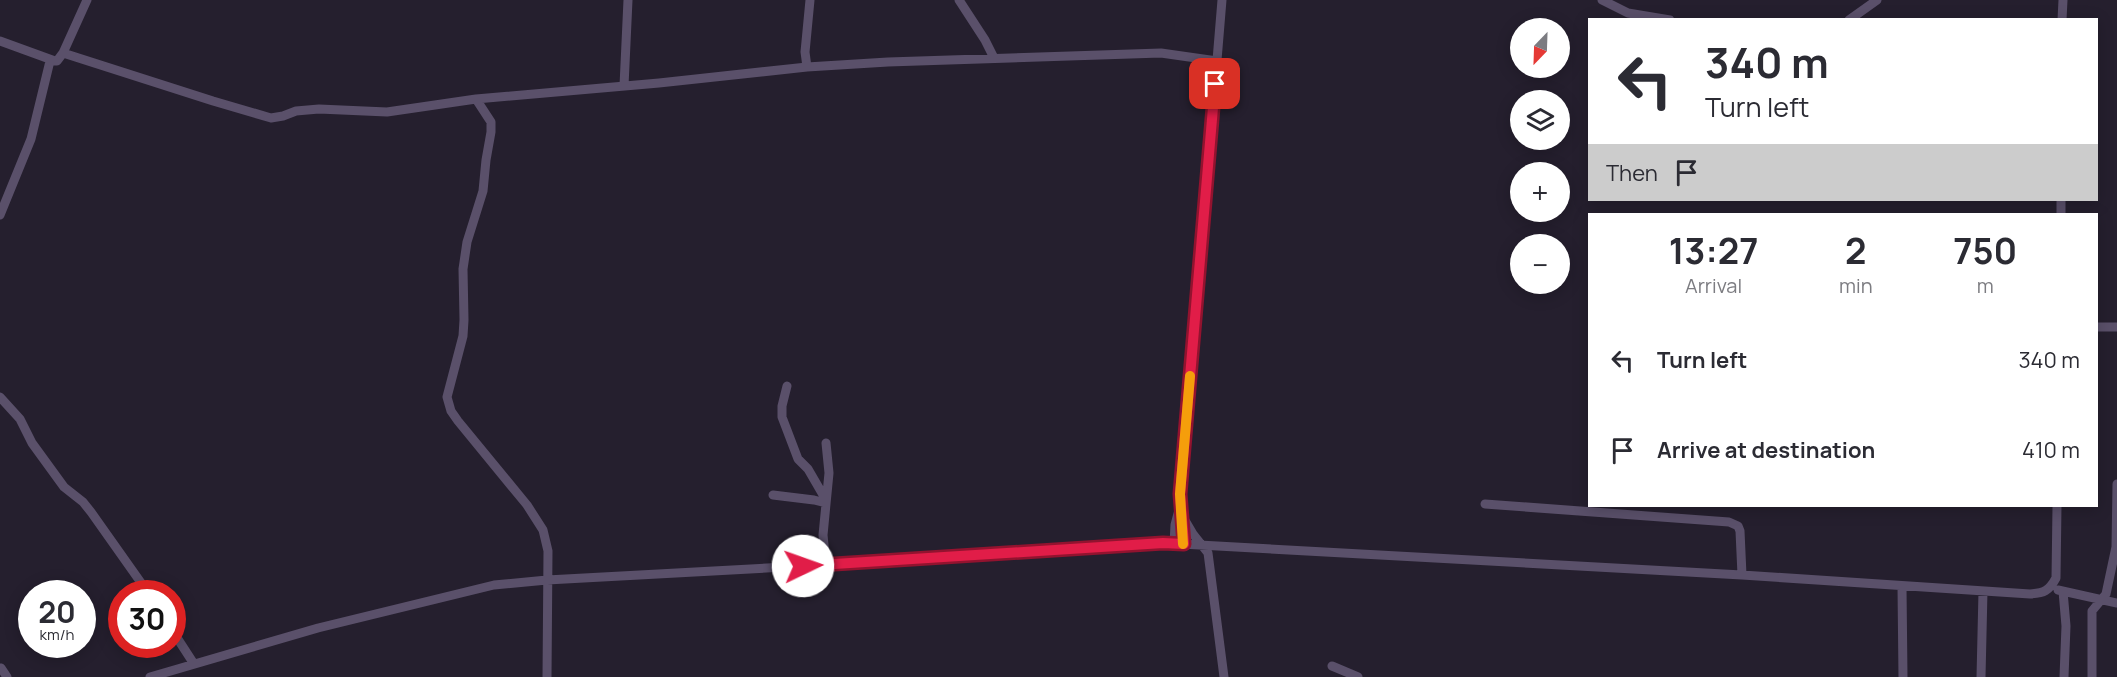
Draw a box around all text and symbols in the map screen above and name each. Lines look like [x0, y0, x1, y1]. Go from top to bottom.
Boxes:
north arrow [1510, 18, 1570, 78]
map controls [1510, 18, 1570, 294]
text: 340 m [1705, 33, 1829, 91]
icon: left [1606, 42, 1684, 120]
pin [1189, 58, 1240, 109]
icon: arrive [1198, 67, 1231, 100]
text: Turn left [1705, 88, 1809, 125]
button: layers [1510, 90, 1570, 150]
icon: arrive [1670, 156, 1703, 189]
text: Then [1606, 158, 1658, 188]
button: + [1510, 162, 1570, 222]
text: 13:27 [1669, 226, 1758, 275]
text: 2 [1845, 226, 1867, 275]
text: 750 [1953, 226, 2017, 275]
button: − [1510, 234, 1570, 294]
text: Arrival [1685, 272, 1742, 299]
text: min [1839, 272, 1873, 299]
text: m [1977, 272, 1994, 299]
icon: left [1606, 344, 1639, 377]
text: Turn left [1657, 345, 1747, 375]
text: 340 m [2018, 345, 2080, 375]
icon: arrive [1606, 434, 1639, 467]
text: Arrive at destination [1657, 435, 1875, 465]
text: 410 m [2022, 435, 2080, 465]
position arrow [771, 534, 835, 598]
speed limit sign: 30 [108, 580, 186, 658]
text: 20 [38, 591, 76, 632]
text: km/h [40, 624, 74, 645]

